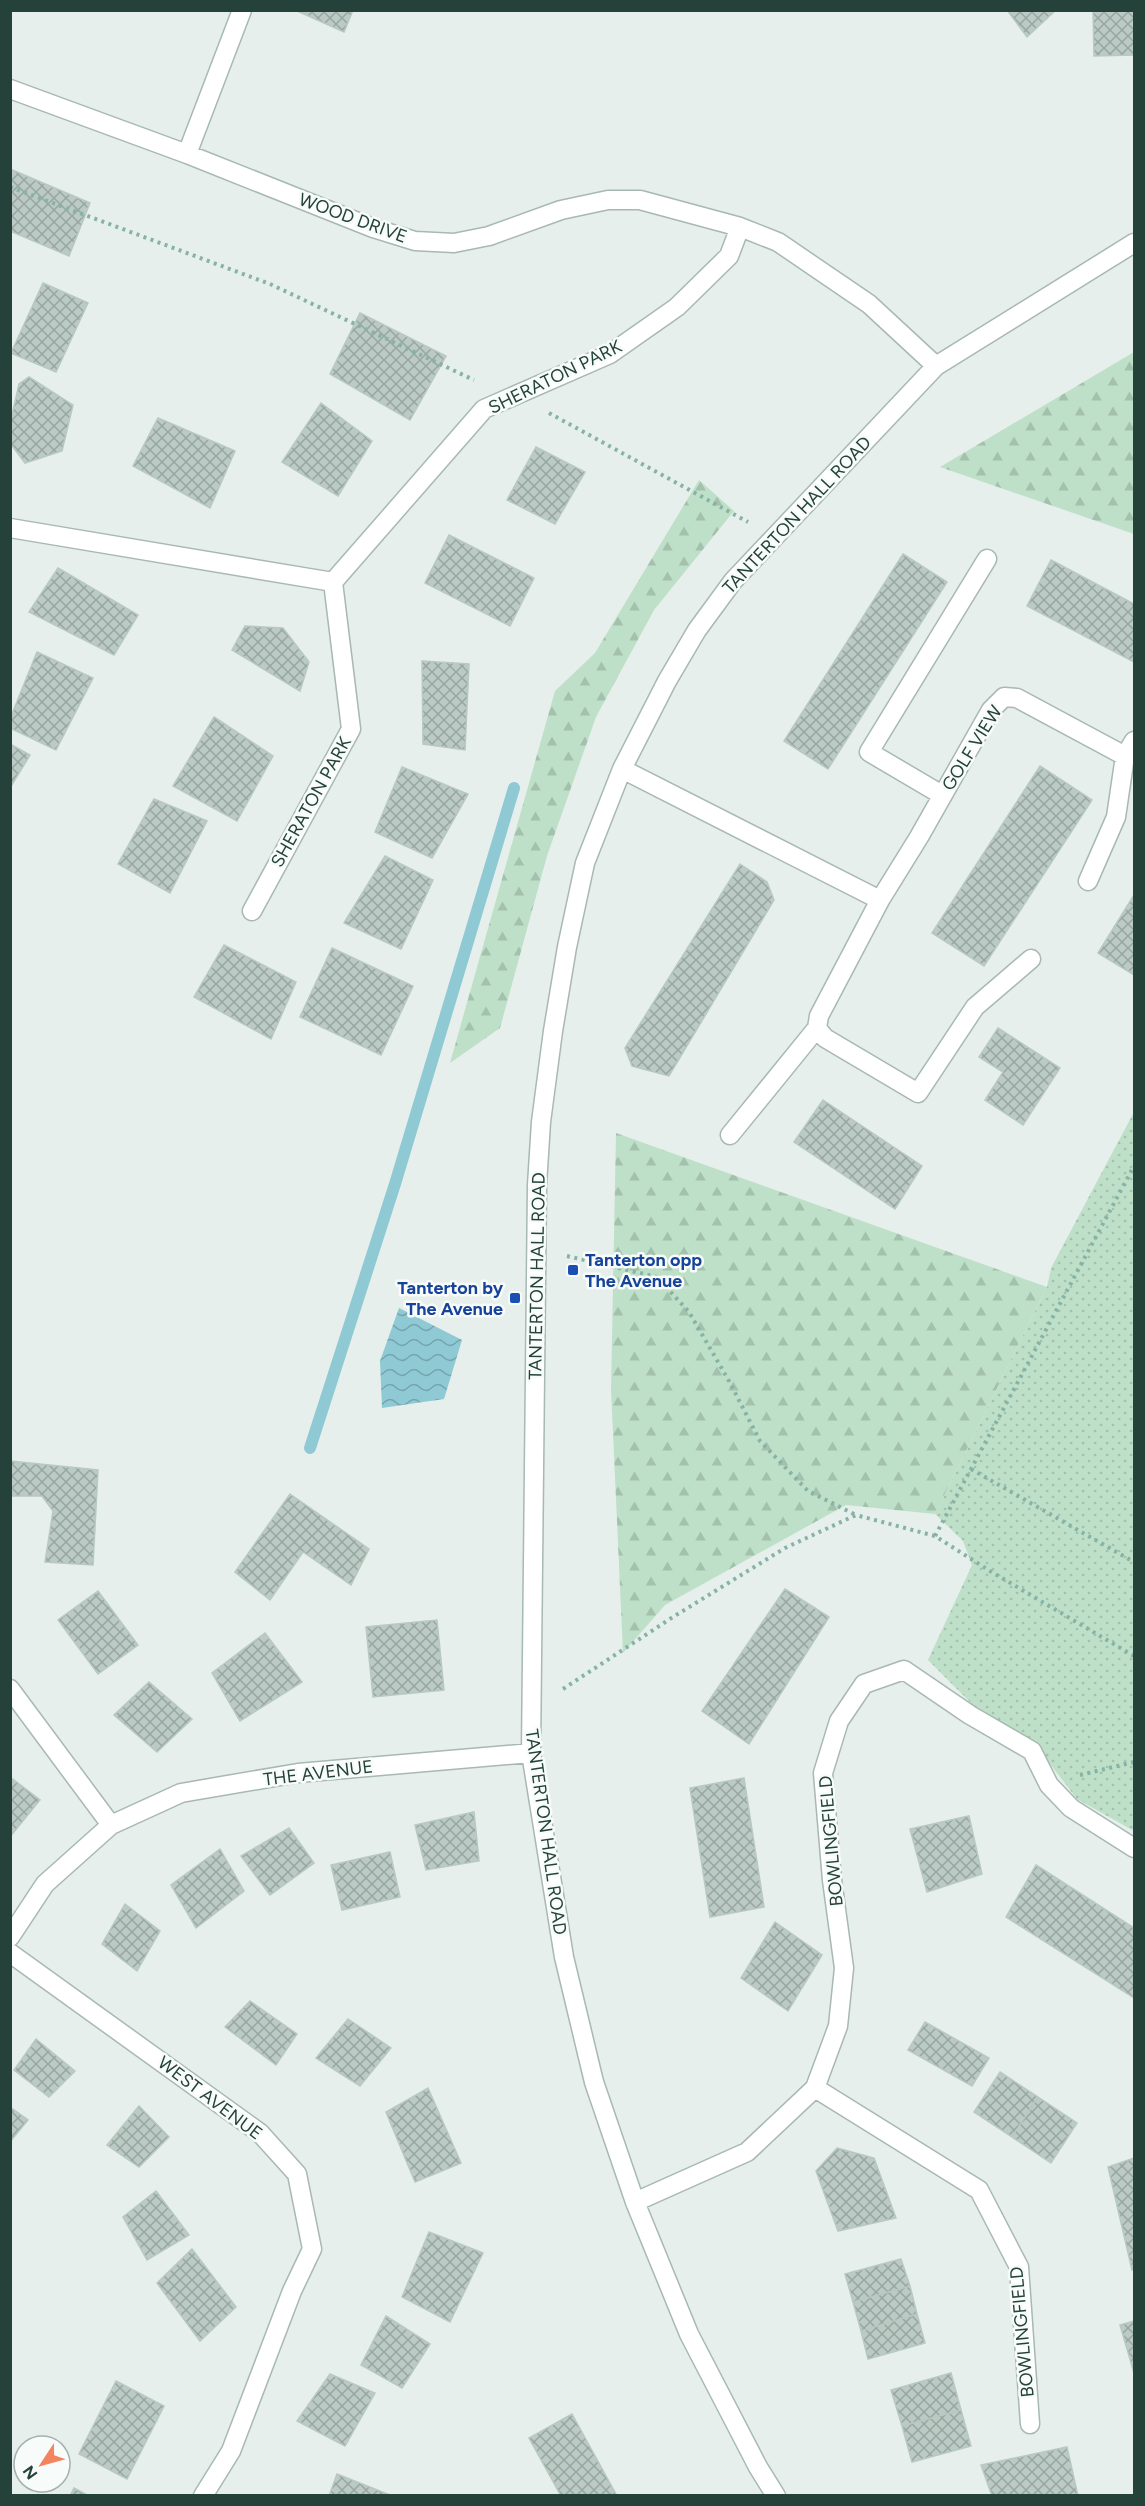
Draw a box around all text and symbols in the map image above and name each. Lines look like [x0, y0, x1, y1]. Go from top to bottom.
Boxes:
street label: WOOD DRIVE [296, 188, 410, 248]
street label: SHERATON PARK [485, 335, 625, 419]
street label: TANTERTON HALL ROAD [718, 432, 876, 598]
street label: GOLF VIEW [937, 701, 1007, 795]
street label: SHERATON PARK [266, 733, 356, 871]
street label: TANTERTON HALL ROAD [524, 1172, 550, 1380]
place label: Tanterton opp The Avenue [585, 1249, 702, 1292]
marker: Tanterton opp The Avenue [566, 1263, 580, 1277]
place label: Tanterton by The Avenue [397, 1277, 504, 1320]
marker: Tanterton by The Avenue [508, 1291, 522, 1305]
street label: TANTERTON HALL ROAD [521, 1728, 571, 1936]
street label: THE AVENUE [262, 1755, 374, 1791]
street label: BOWLINGFIELD [814, 1775, 848, 1907]
street label: WEST AVENUE [153, 2052, 267, 2144]
street label: BOWLINGFIELD [1005, 2266, 1039, 2398]
north arrow [12, 2434, 72, 2494]
text: N [19, 2462, 42, 2483]

